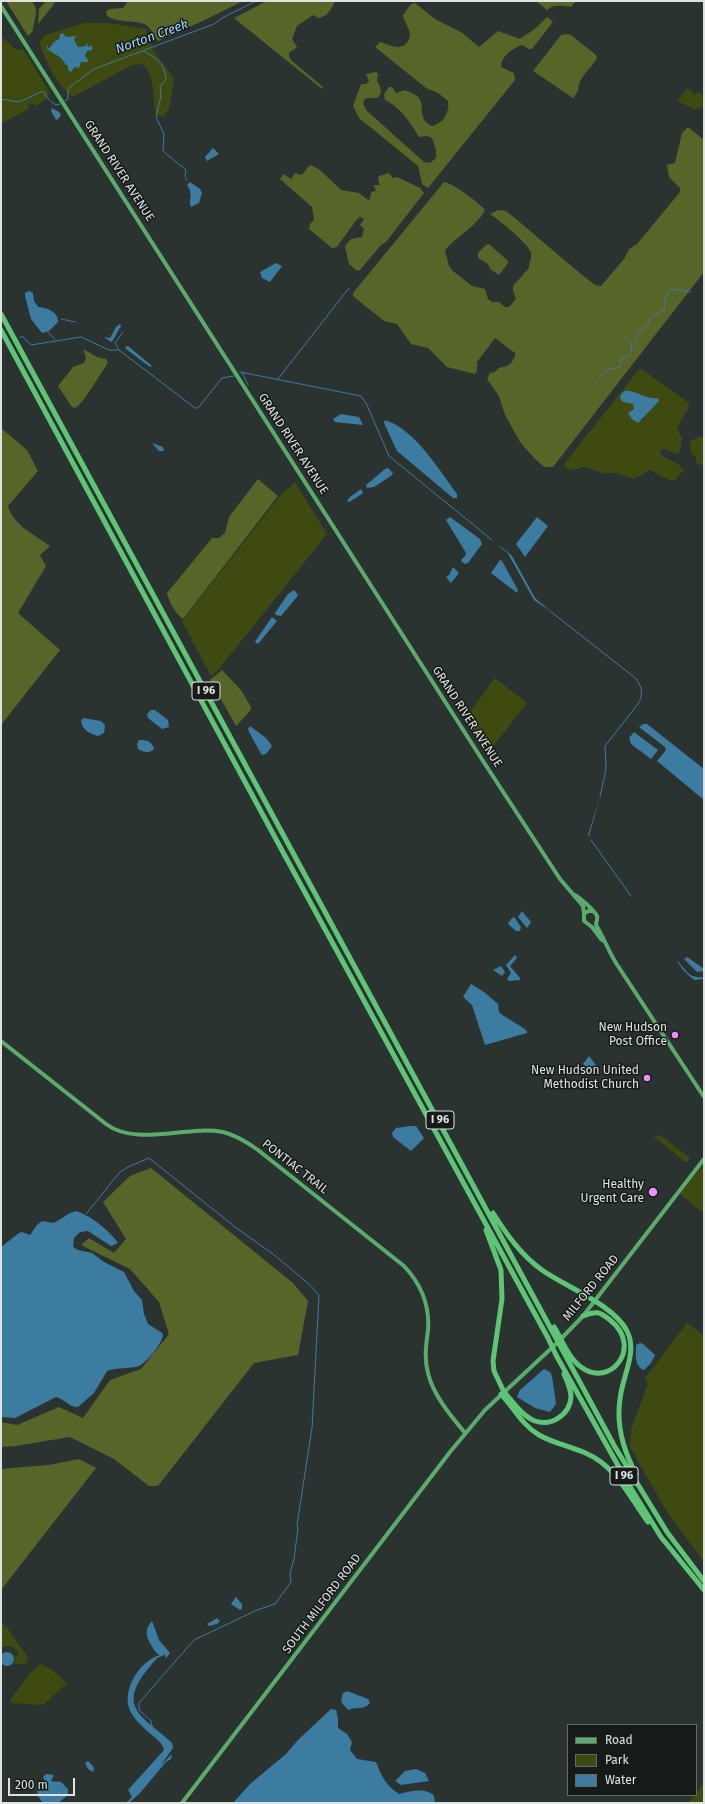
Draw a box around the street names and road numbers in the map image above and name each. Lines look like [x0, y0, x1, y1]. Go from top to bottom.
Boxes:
street label: GRAND RIVER AVENUE [81, 118, 157, 224]
street label: GRAND RIVER AVENUE [255, 391, 331, 497]
street label: GRAND RIVER AVENUE [429, 664, 505, 770]
road number: I 96 [192, 682, 220, 700]
road number: I 96 [426, 1111, 454, 1129]
street label: PONTIAC TRAIL [259, 1137, 331, 1197]
street label: MILFORD ROAD [560, 1252, 622, 1324]
road number: I 96 [610, 1467, 638, 1485]
street label: SOUTH MILFORD ROAD [280, 1551, 364, 1657]

